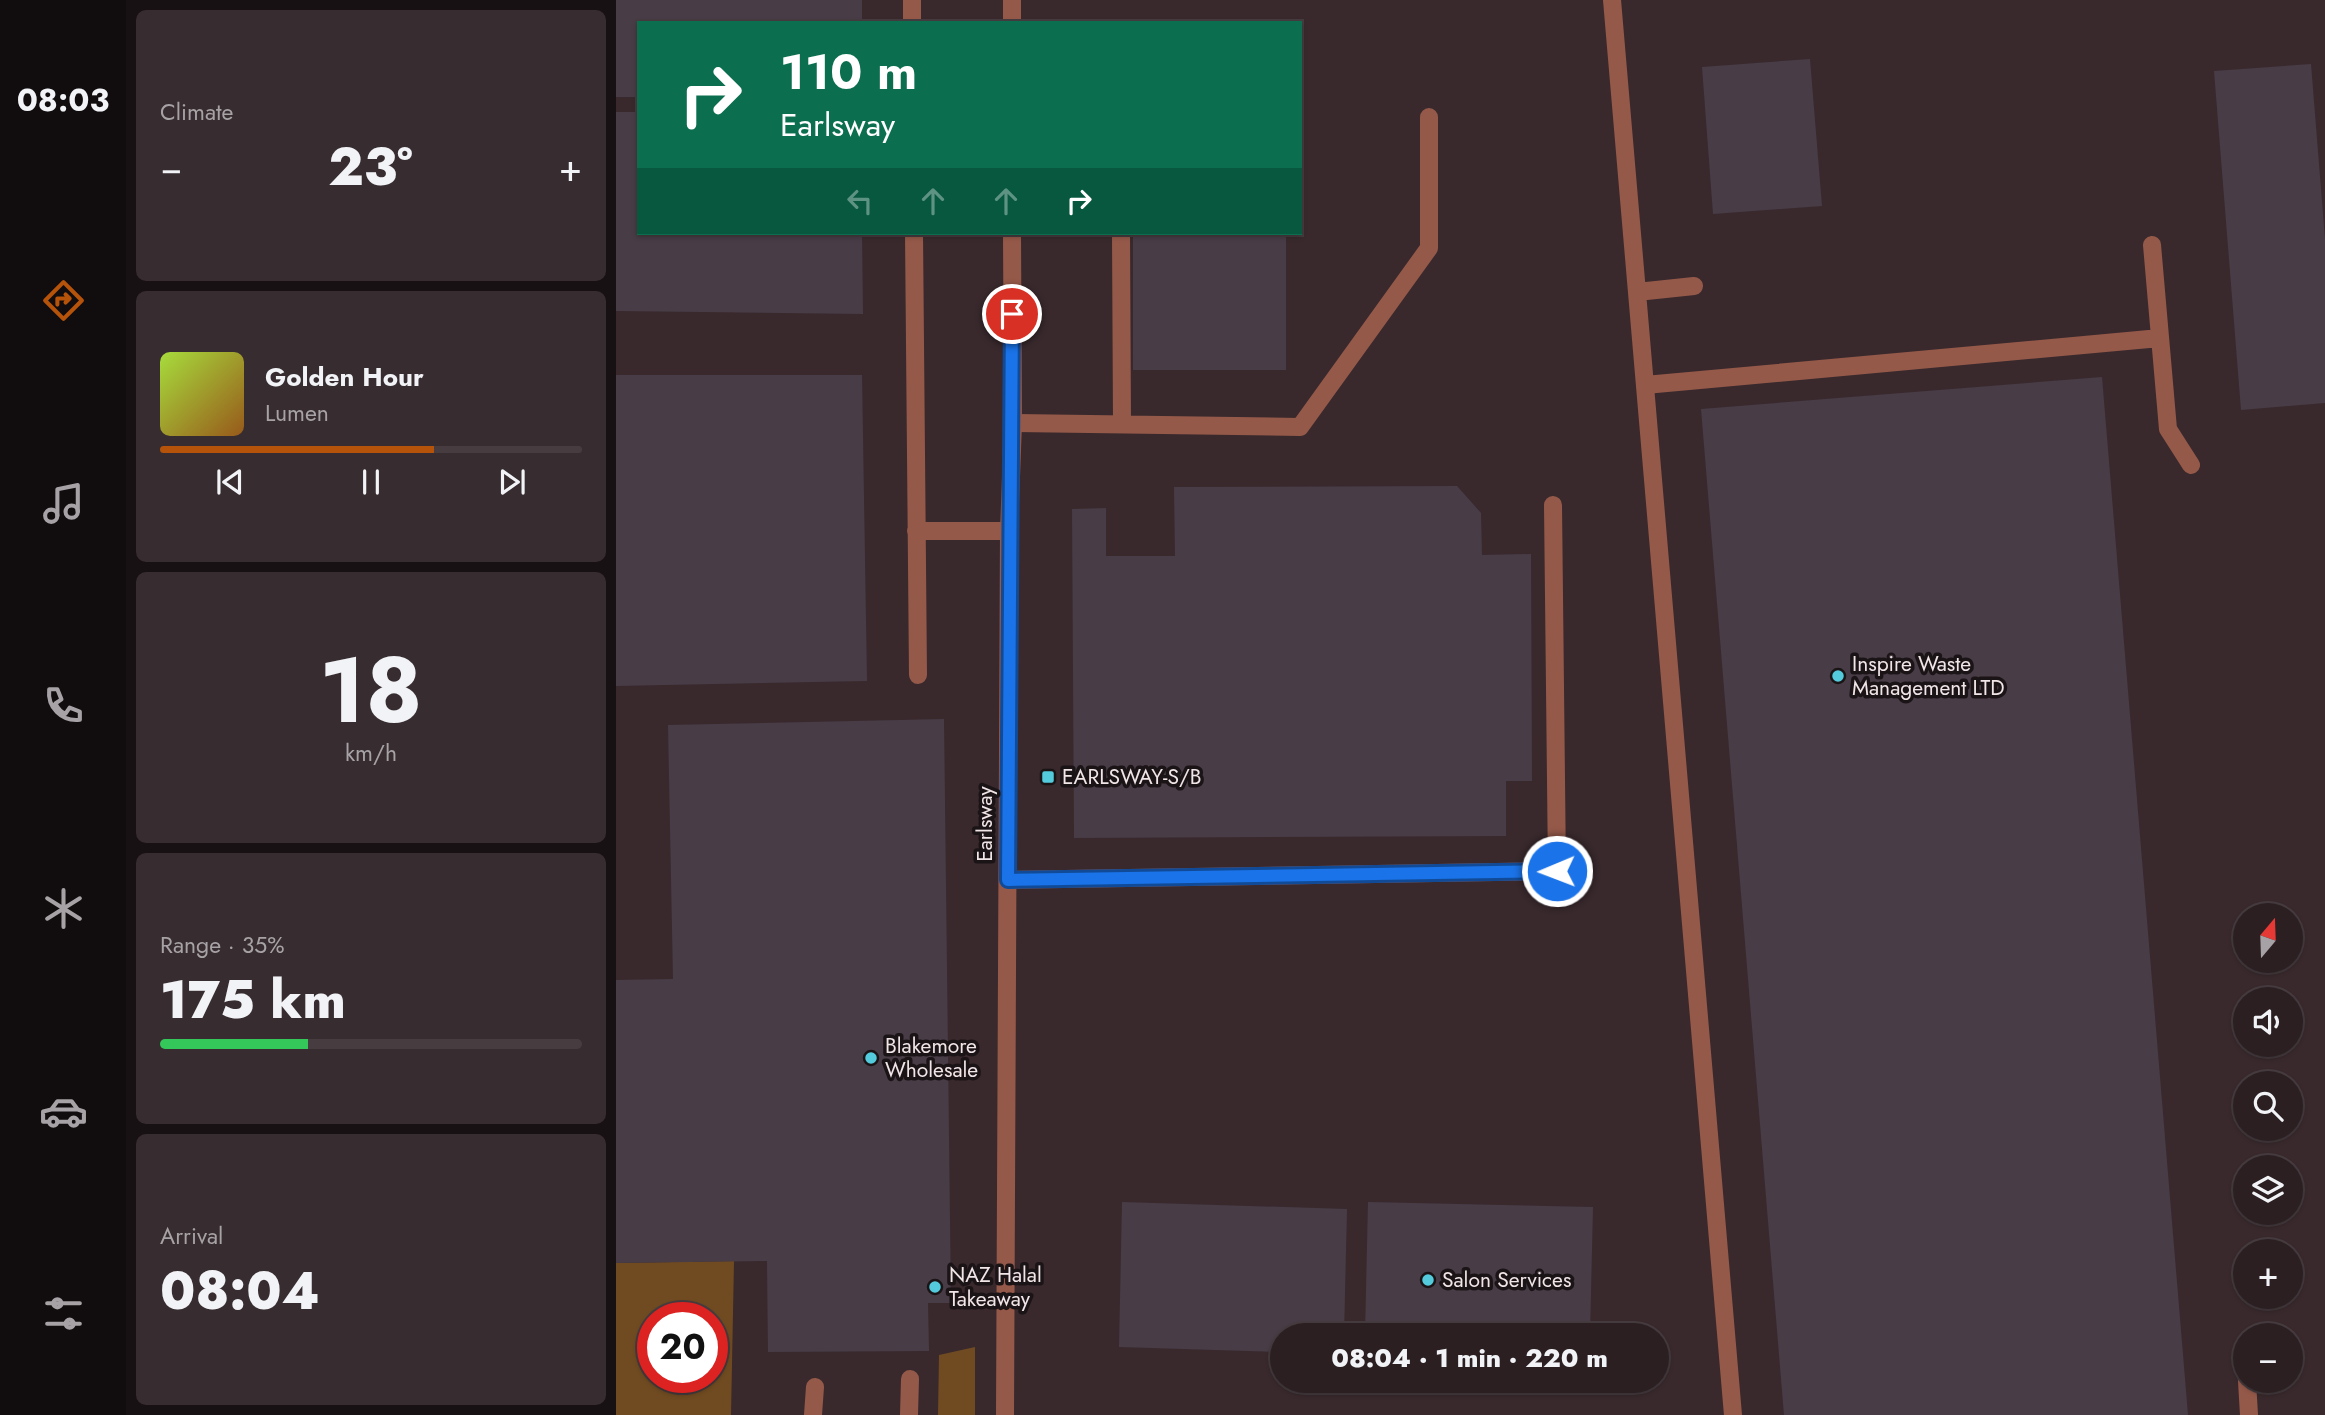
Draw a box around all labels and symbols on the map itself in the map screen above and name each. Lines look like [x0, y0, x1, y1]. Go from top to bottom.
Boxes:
pin [982, 284, 1042, 344]
place label: Inspire Waste Management LTD [1852, 649, 2005, 703]
marker: Inspire Waste Management LTD [1830, 668, 1846, 684]
place label: EARLSWAY-S/B [1062, 762, 1201, 792]
marker: EARLSWAY-S/B [1040, 769, 1056, 785]
street label: Earlsway [970, 785, 1000, 862]
position arrow [1520, 834, 1594, 908]
north arrow [2233, 903, 2303, 973]
place label: Blakemore Wholesale [885, 1031, 978, 1085]
marker: Blakemore Wholesale [863, 1050, 879, 1066]
place label: NAZ Halal Takeaway [949, 1260, 1042, 1314]
place label: Salon Services [1442, 1265, 1571, 1295]
marker: Salon Services [1420, 1272, 1436, 1288]
marker: NAZ Halal Takeaway [927, 1279, 943, 1295]
speed limit sign: 20 [637, 1302, 728, 1393]

